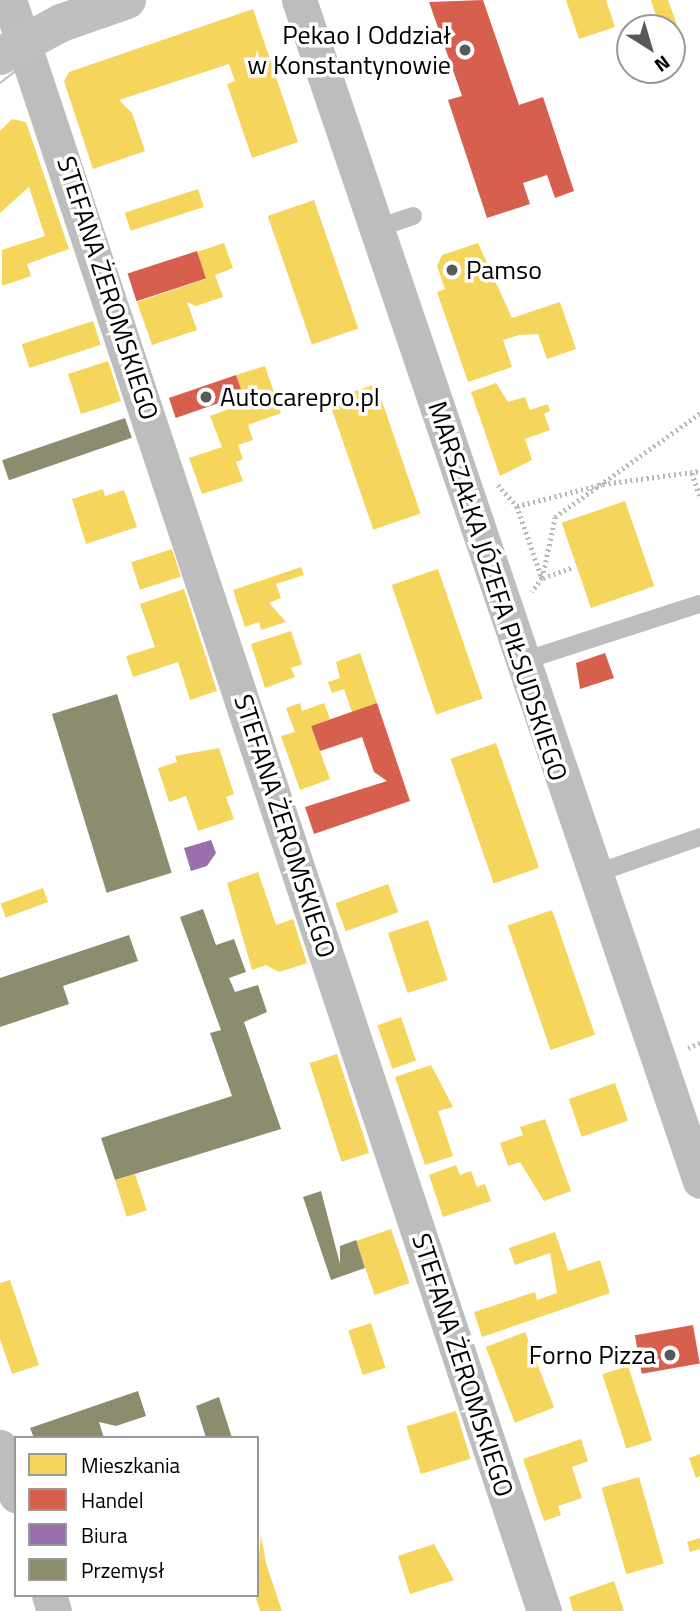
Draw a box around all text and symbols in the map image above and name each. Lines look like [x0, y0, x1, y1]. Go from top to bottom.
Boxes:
north arrow [616, 14, 686, 84]
place label: Pekao I Oddział w Konstantynowie [247, 19, 451, 80]
marker: Pekao I Oddział w Konstantynowie [457, 42, 473, 58]
text: N [649, 49, 677, 80]
street label: STEFANA ŻEROMSKIEGO [51, 152, 165, 424]
place label: Pamso [466, 254, 542, 286]
marker: Pamso [444, 262, 460, 278]
place label: Autocarepro.pl [220, 381, 380, 413]
marker: Autocarepro.pl [198, 389, 214, 405]
street label: MARSZAŁKA JÓZEFA PIŁSUDSKIEGO [422, 397, 574, 785]
street label: STEFANA ŻEROMSKIEGO [228, 690, 342, 962]
street label: STEFANA ŻEROMSKIEGO [406, 1229, 520, 1501]
place label: Forno Pizza [529, 1339, 656, 1371]
marker: Forno Pizza [662, 1347, 678, 1363]
legend [14, 1436, 259, 1597]
text: Mieszkania [81, 1449, 180, 1481]
text: Handel [81, 1484, 144, 1516]
text: Biura [81, 1519, 127, 1551]
text: Przemysł [81, 1554, 165, 1586]

